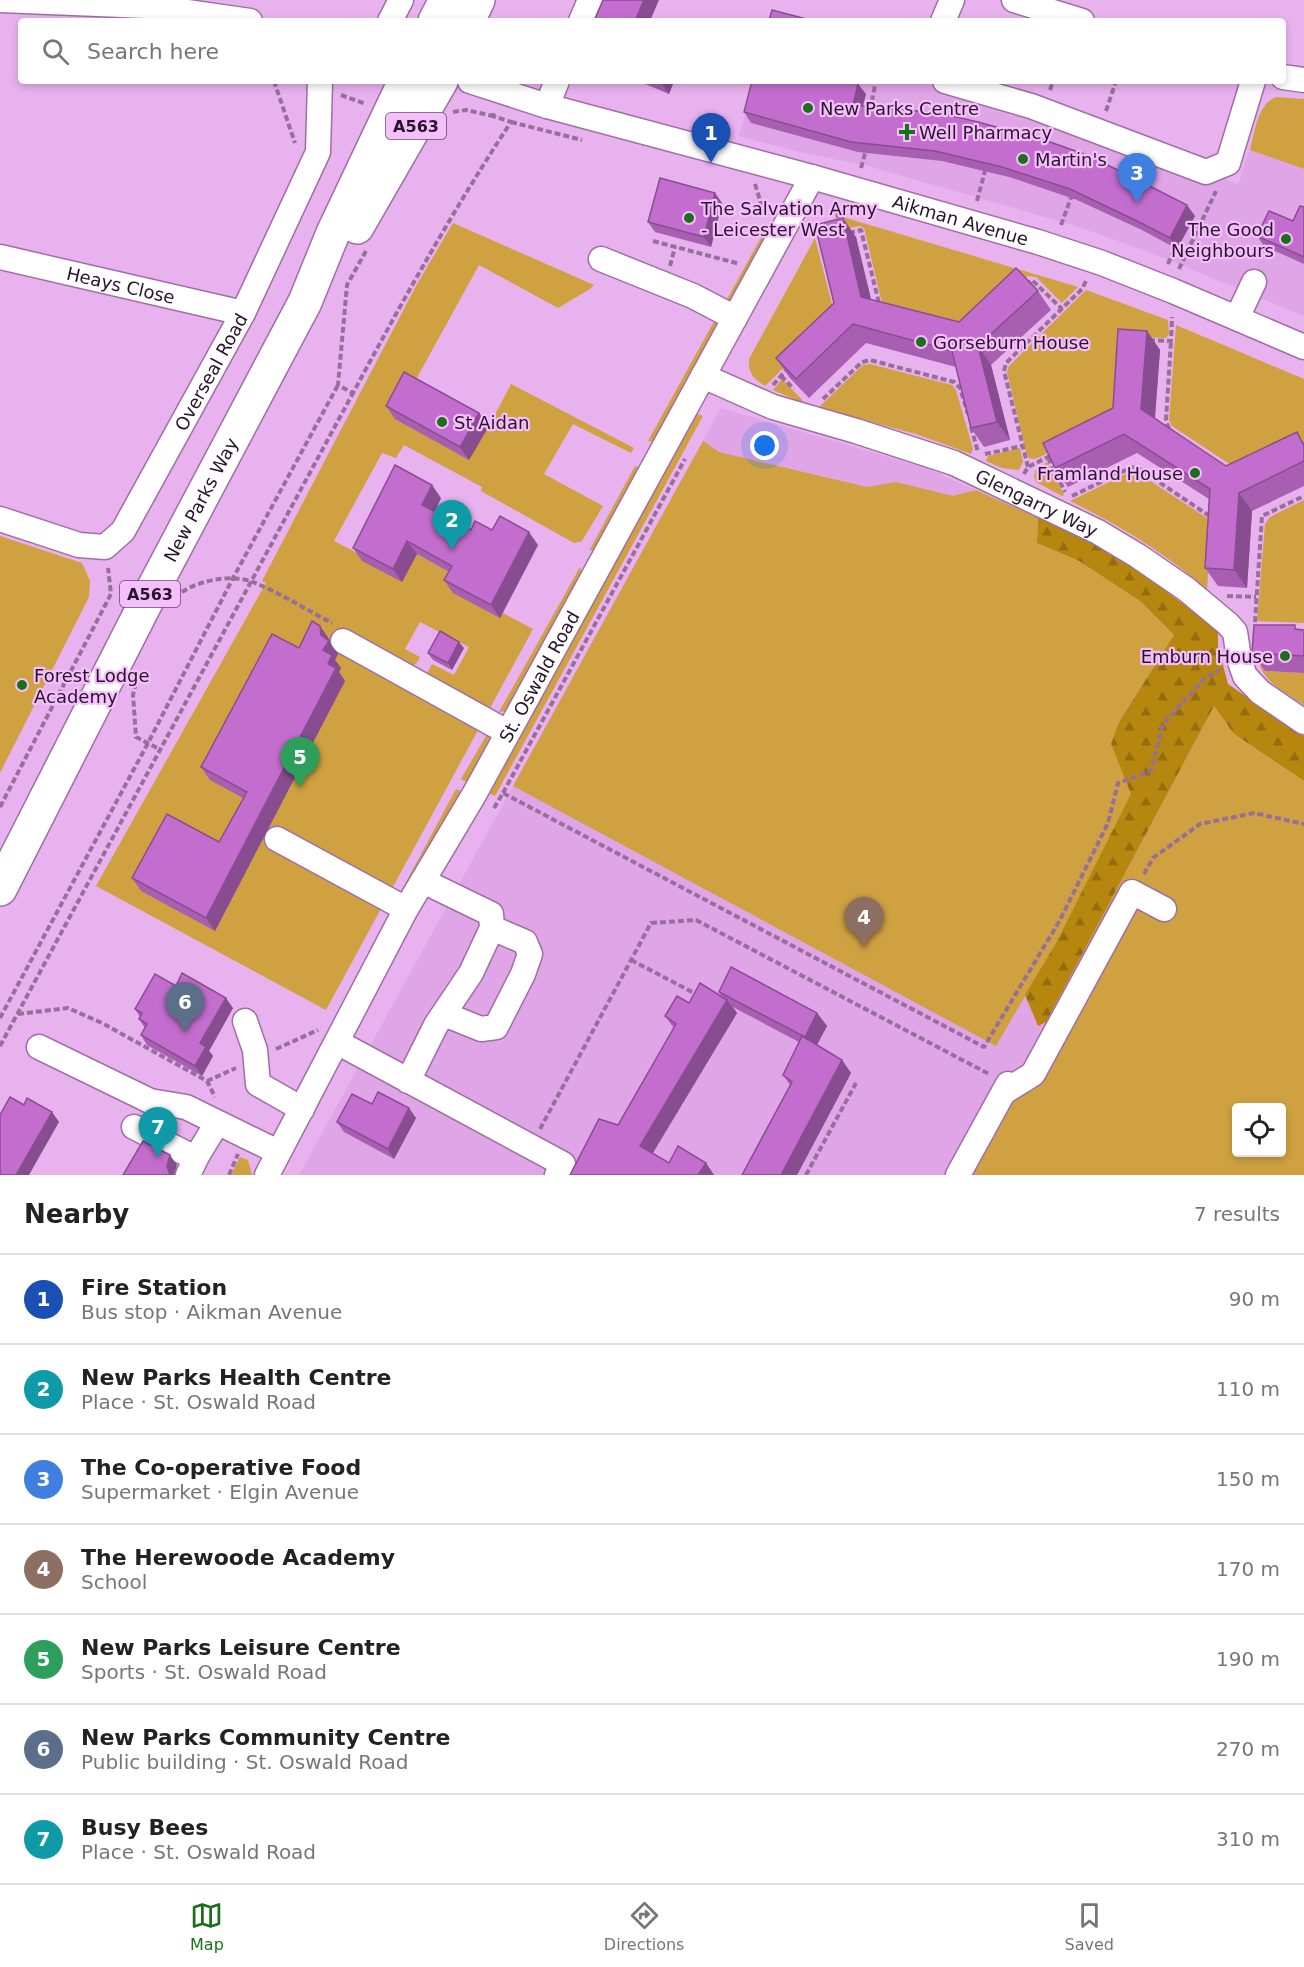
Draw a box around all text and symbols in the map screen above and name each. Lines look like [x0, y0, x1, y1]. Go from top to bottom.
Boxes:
search box [18, 18, 1286, 84]
icon: search [39, 35, 72, 68]
text: Search here [87, 39, 219, 64]
place label: New Parks Centre [820, 98, 979, 119]
marker: New Parks Centre [801, 101, 815, 115]
road number: A563 [386, 113, 446, 139]
pin: 1 [692, 114, 730, 163]
place label: Well Pharmacy [919, 122, 1052, 143]
marker: Well Pharmacy [900, 125, 914, 139]
place label: Martin's [1035, 149, 1107, 170]
marker: Martin's [1016, 152, 1030, 166]
pin: 3 [1118, 154, 1156, 203]
street label: Aikman Avenue [890, 190, 1031, 249]
place label: The Salvation Army - Leicester West [700, 198, 877, 240]
marker: The Salvation Army - Leicester West [682, 211, 696, 225]
place label: The Good Neighbours [1171, 219, 1274, 261]
marker: The Good Neighbours [1279, 232, 1293, 246]
street label: Heays Close [65, 262, 177, 307]
street label: Overseal Road [170, 310, 251, 434]
place label: Gorseburn House [933, 332, 1089, 353]
marker: Gorseburn House [914, 335, 928, 349]
place label: St Aidan [454, 412, 529, 433]
marker: St Aidan [435, 415, 449, 429]
your location [750, 431, 779, 460]
street label: New Parks Way [159, 434, 242, 565]
place label: Framland House [1037, 463, 1183, 484]
street label: Glengarry Way [972, 464, 1102, 541]
marker: Framland House [1188, 466, 1202, 480]
pin: 2 [432, 500, 472, 550]
road number: A563 [120, 581, 180, 607]
street label: St. Oswald Road [494, 607, 583, 746]
place label: Emburn House [1141, 646, 1273, 667]
marker: Emburn House [1278, 649, 1292, 663]
place label: Forest Lodge Academy [34, 665, 150, 707]
marker: Forest Lodge Academy [15, 678, 29, 692]
pin: 5 [280, 738, 320, 787]
pin: 4 [844, 898, 884, 947]
pin: 6 [166, 982, 204, 1032]
map controls [1232, 1103, 1286, 1157]
button: locate [1232, 1103, 1286, 1157]
pin: 7 [138, 1108, 178, 1157]
text: Nearby [24, 1199, 129, 1229]
text: 7 results [1194, 1202, 1280, 1226]
text: Fire Station [81, 1275, 227, 1300]
text: 1 [37, 1287, 50, 1311]
text: 90 m [1229, 1287, 1280, 1311]
text: Bus stop · Aikman Avenue [81, 1300, 342, 1324]
text: New Parks Health Centre [81, 1365, 392, 1390]
text: 2 [37, 1377, 50, 1401]
text: 110 m [1216, 1377, 1280, 1401]
text: Place · St. Oswald Road [81, 1390, 316, 1414]
text: The Co-operative Food [81, 1455, 361, 1480]
text: 3 [37, 1467, 50, 1491]
text: 150 m [1216, 1467, 1280, 1491]
text: Supermarket · Elgin Avenue [81, 1480, 359, 1504]
text: The Herewoode Academy [81, 1545, 395, 1570]
text: 4 [37, 1557, 50, 1581]
text: 170 m [1216, 1557, 1280, 1581]
text: School [81, 1570, 147, 1594]
text: New Parks Leisure Centre [81, 1635, 401, 1660]
text: 5 [37, 1647, 50, 1671]
text: 190 m [1216, 1647, 1280, 1671]
text: Sports · St. Oswald Road [81, 1660, 327, 1684]
text: New Parks Community Centre [81, 1725, 450, 1750]
text: 6 [37, 1737, 50, 1761]
text: 270 m [1216, 1737, 1280, 1761]
text: Public building · St. Oswald Road [81, 1750, 409, 1774]
text: Busy Bees [81, 1815, 208, 1840]
text: 7 [37, 1827, 50, 1851]
text: 310 m [1216, 1827, 1280, 1851]
text: Place · St. Oswald Road [81, 1840, 316, 1864]
tab: Map [190, 1899, 224, 1954]
tab: Directions [604, 1899, 684, 1954]
tab: Saved [1065, 1899, 1114, 1954]

